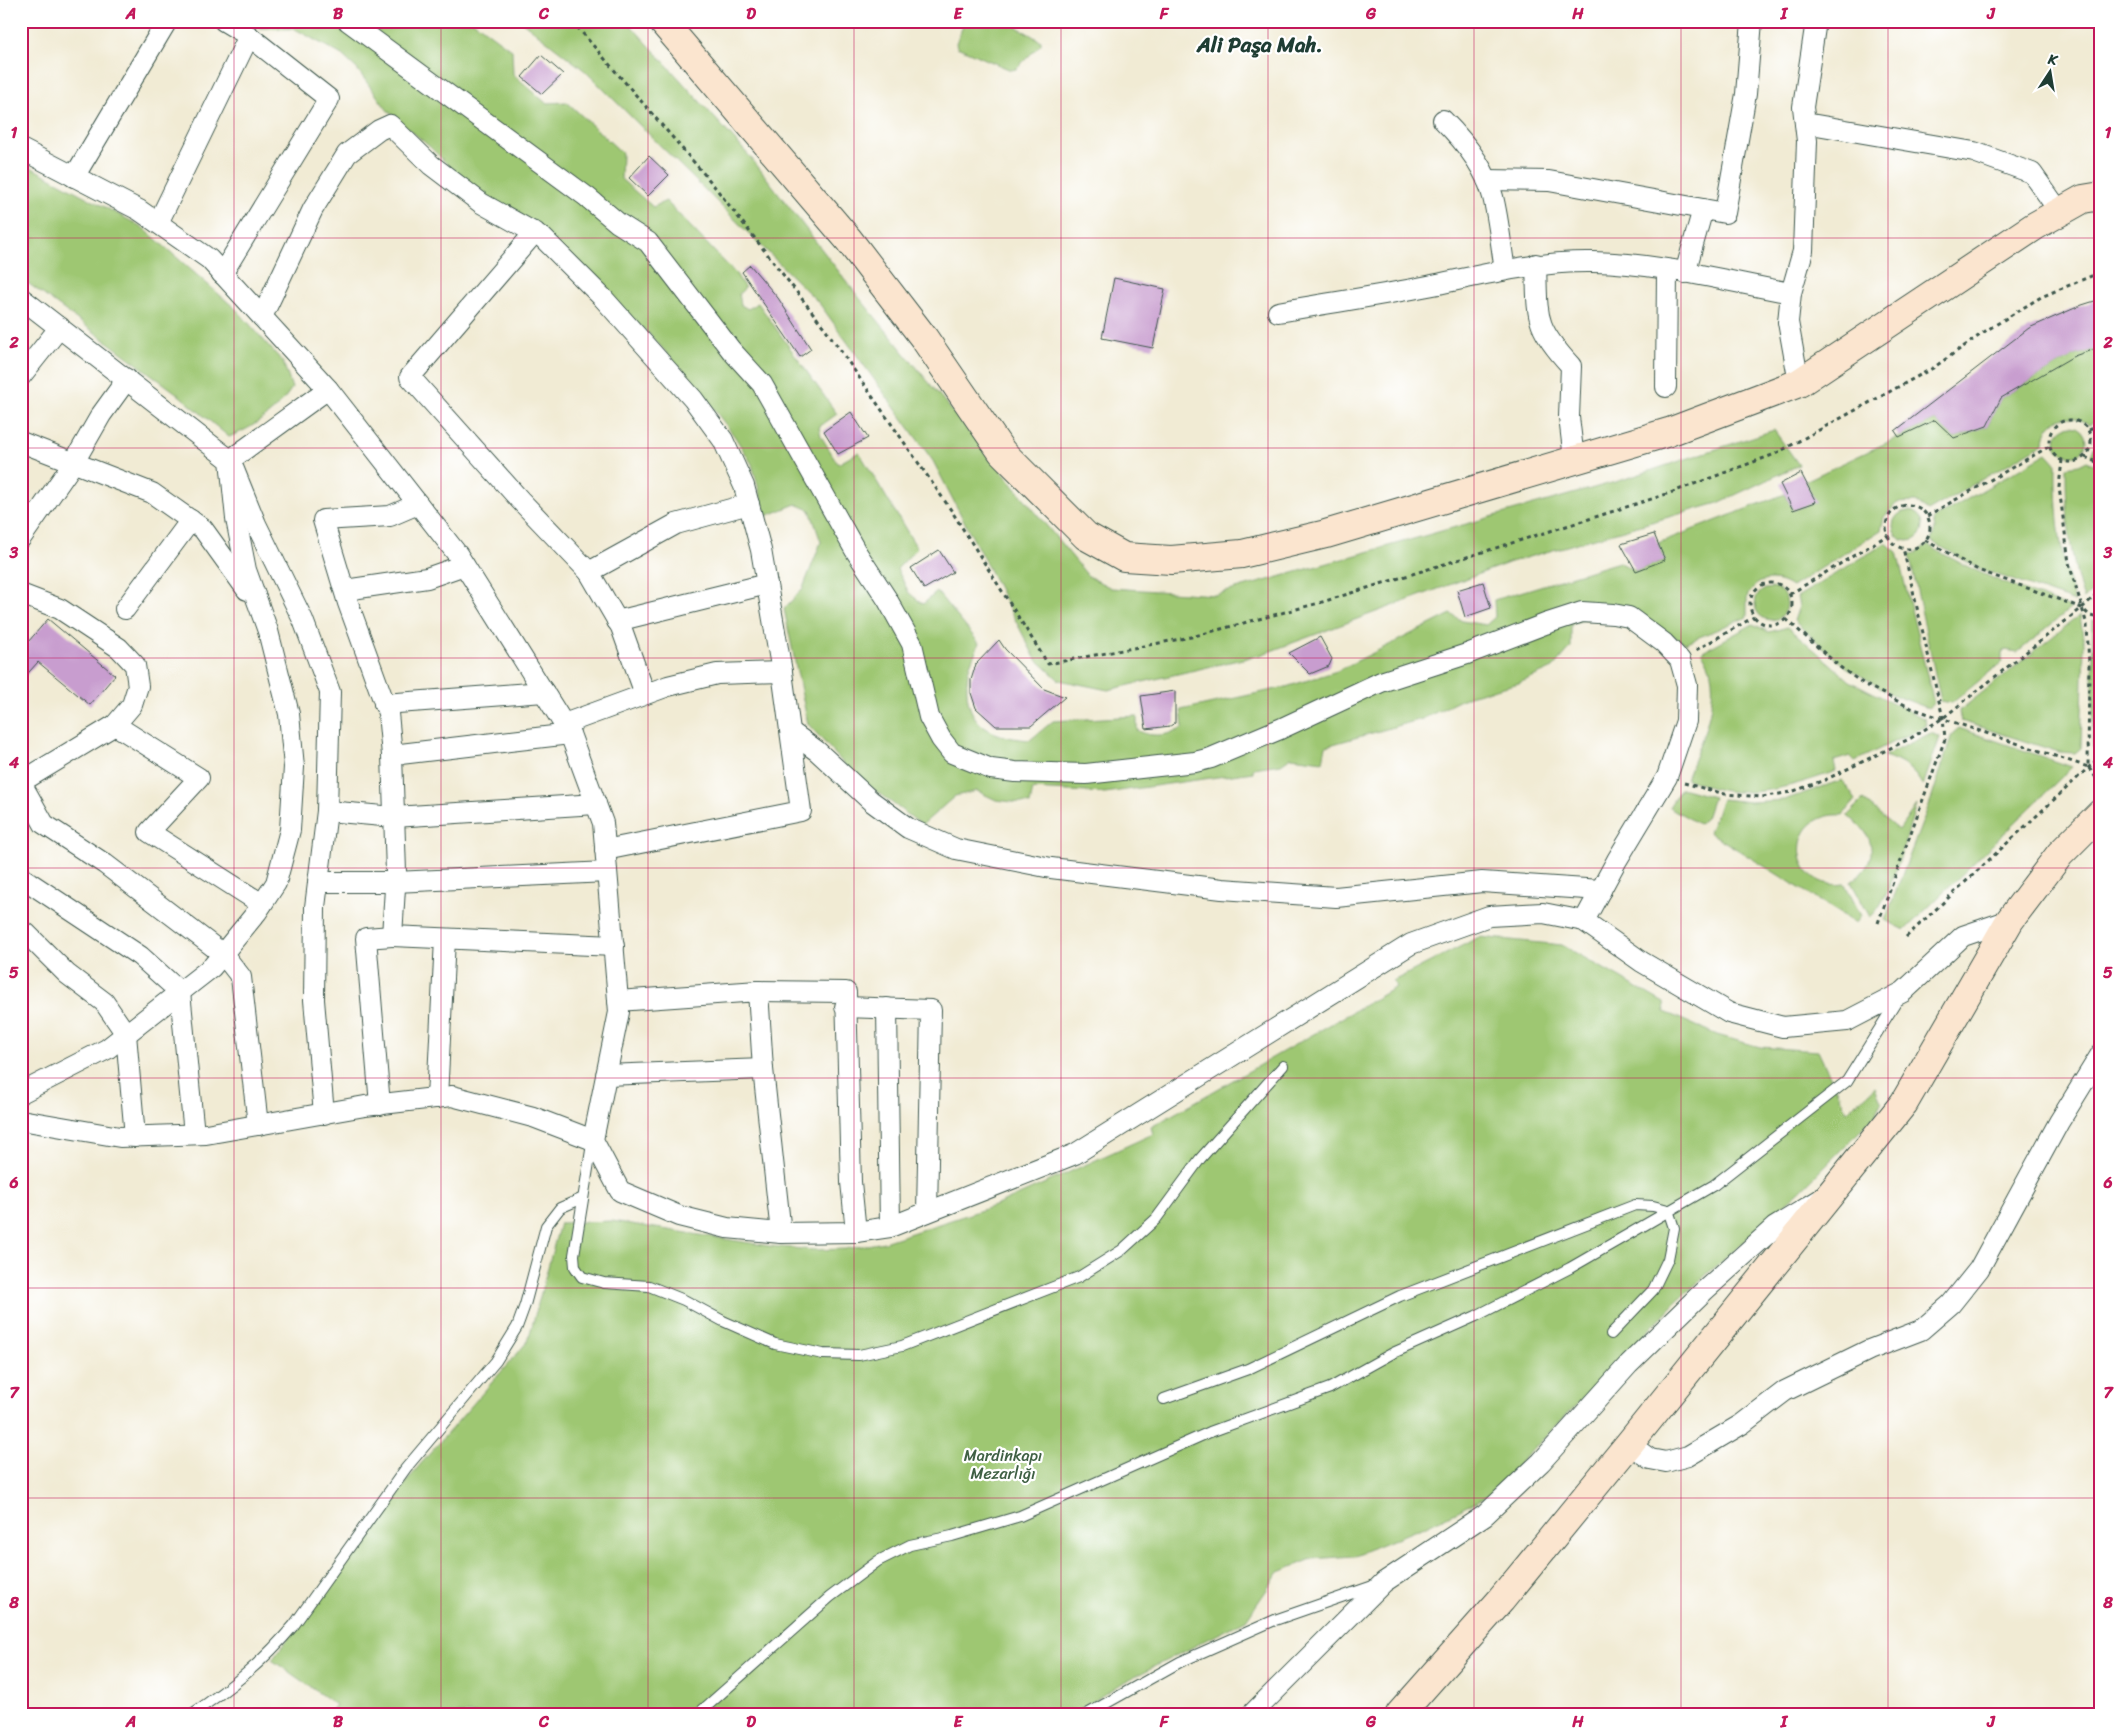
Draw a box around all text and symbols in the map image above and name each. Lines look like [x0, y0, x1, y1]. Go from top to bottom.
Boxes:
text: A [125, 0, 136, 28]
text: B [333, 0, 344, 28]
text: C [538, 0, 550, 28]
text: D [746, 0, 756, 28]
text: E [954, 0, 964, 28]
text: F [1159, 0, 1170, 28]
text: G [1365, 0, 1377, 28]
text: H [1571, 0, 1584, 28]
text: I [1780, 0, 1789, 28]
text: J [1986, 0, 1996, 28]
district label: Ali Paşa Mah. [1196, 26, 1323, 64]
text: K [2045, 46, 2061, 73]
north arrow [2024, 48, 2074, 98]
text: 1 [11, 118, 18, 147]
text: 1 [2105, 118, 2112, 147]
text: 2 [8, 328, 19, 357]
text: 2 [2102, 328, 2113, 357]
text: 3 [9, 538, 19, 567]
text: 3 [2103, 538, 2113, 567]
text: 4 [8, 748, 19, 777]
text: 4 [2102, 748, 2113, 777]
text: 5 [9, 958, 19, 987]
text: 5 [2103, 958, 2113, 987]
text: 6 [8, 1168, 19, 1197]
text: 6 [2102, 1168, 2113, 1197]
text: 7 [9, 1378, 20, 1407]
text: 7 [2103, 1378, 2114, 1407]
park label: Mardinkapı Mezarlığı [964, 1441, 1042, 1488]
text: 8 [8, 1588, 19, 1617]
text: 8 [2102, 1588, 2113, 1617]
text: A [125, 1707, 136, 1735]
text: B [333, 1707, 344, 1735]
text: C [538, 1707, 550, 1735]
text: D [746, 1707, 756, 1735]
text: E [954, 1707, 964, 1735]
text: F [1159, 1707, 1170, 1735]
text: G [1365, 1707, 1377, 1735]
text: H [1571, 1707, 1584, 1735]
text: I [1780, 1707, 1789, 1735]
text: J [1986, 1707, 1996, 1735]

